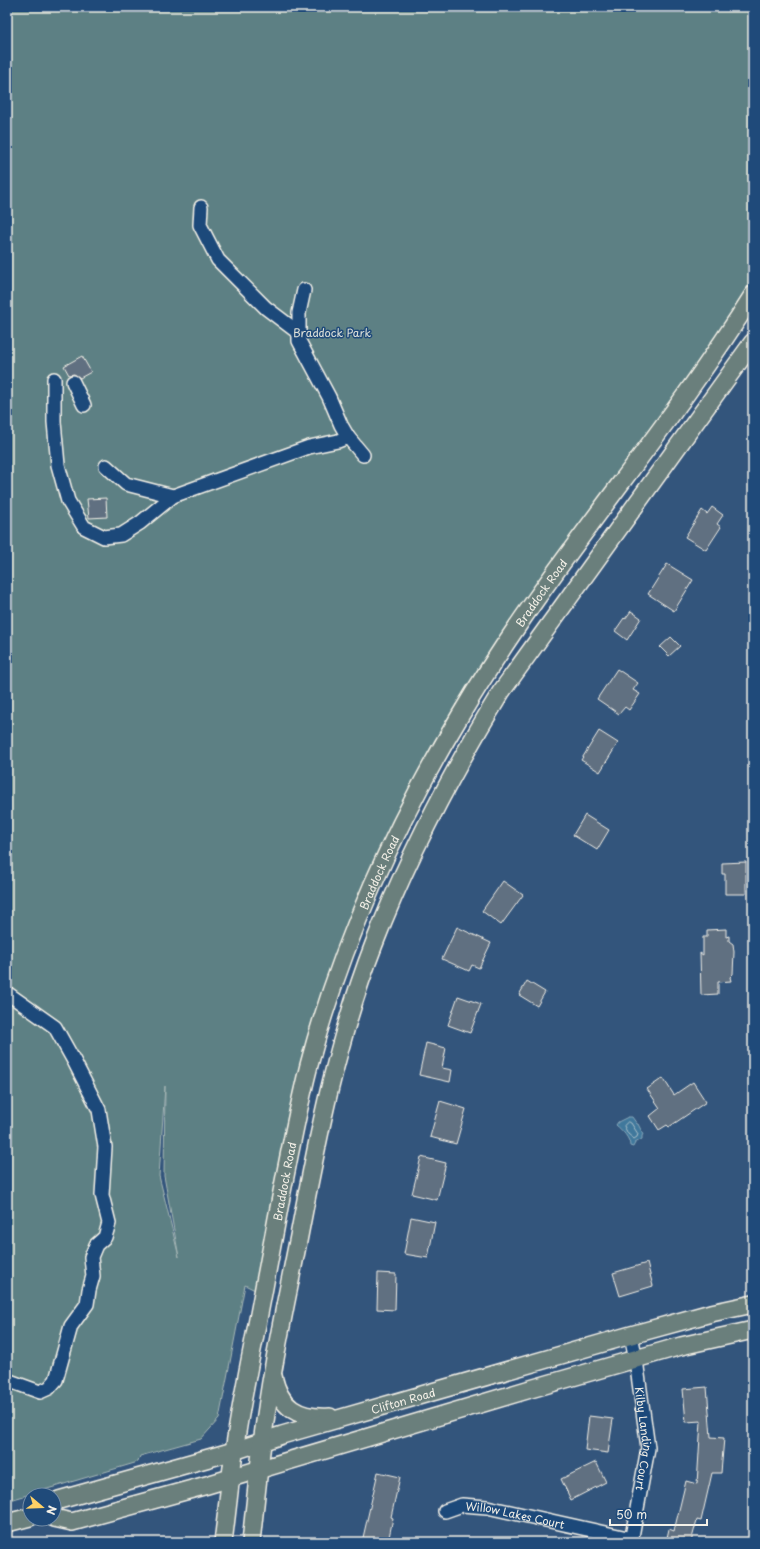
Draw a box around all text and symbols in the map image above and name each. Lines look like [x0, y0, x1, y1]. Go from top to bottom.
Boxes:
park label: Braddock Park [293, 324, 371, 341]
street label: Braddock Road [511, 555, 571, 630]
street label: Braddock Road [355, 832, 403, 912]
street label: Braddock Road [268, 1140, 300, 1222]
street label: Clifton Road [369, 1383, 437, 1418]
street label: Kilby Landing Court [631, 1386, 657, 1493]
north arrow [22, 1487, 62, 1527]
street label: Willow Lakes Court [465, 1497, 567, 1533]
scale bar [610, 1501, 707, 1527]
text: N [42, 1504, 61, 1518]
text: 50 m [616, 1505, 647, 1523]

